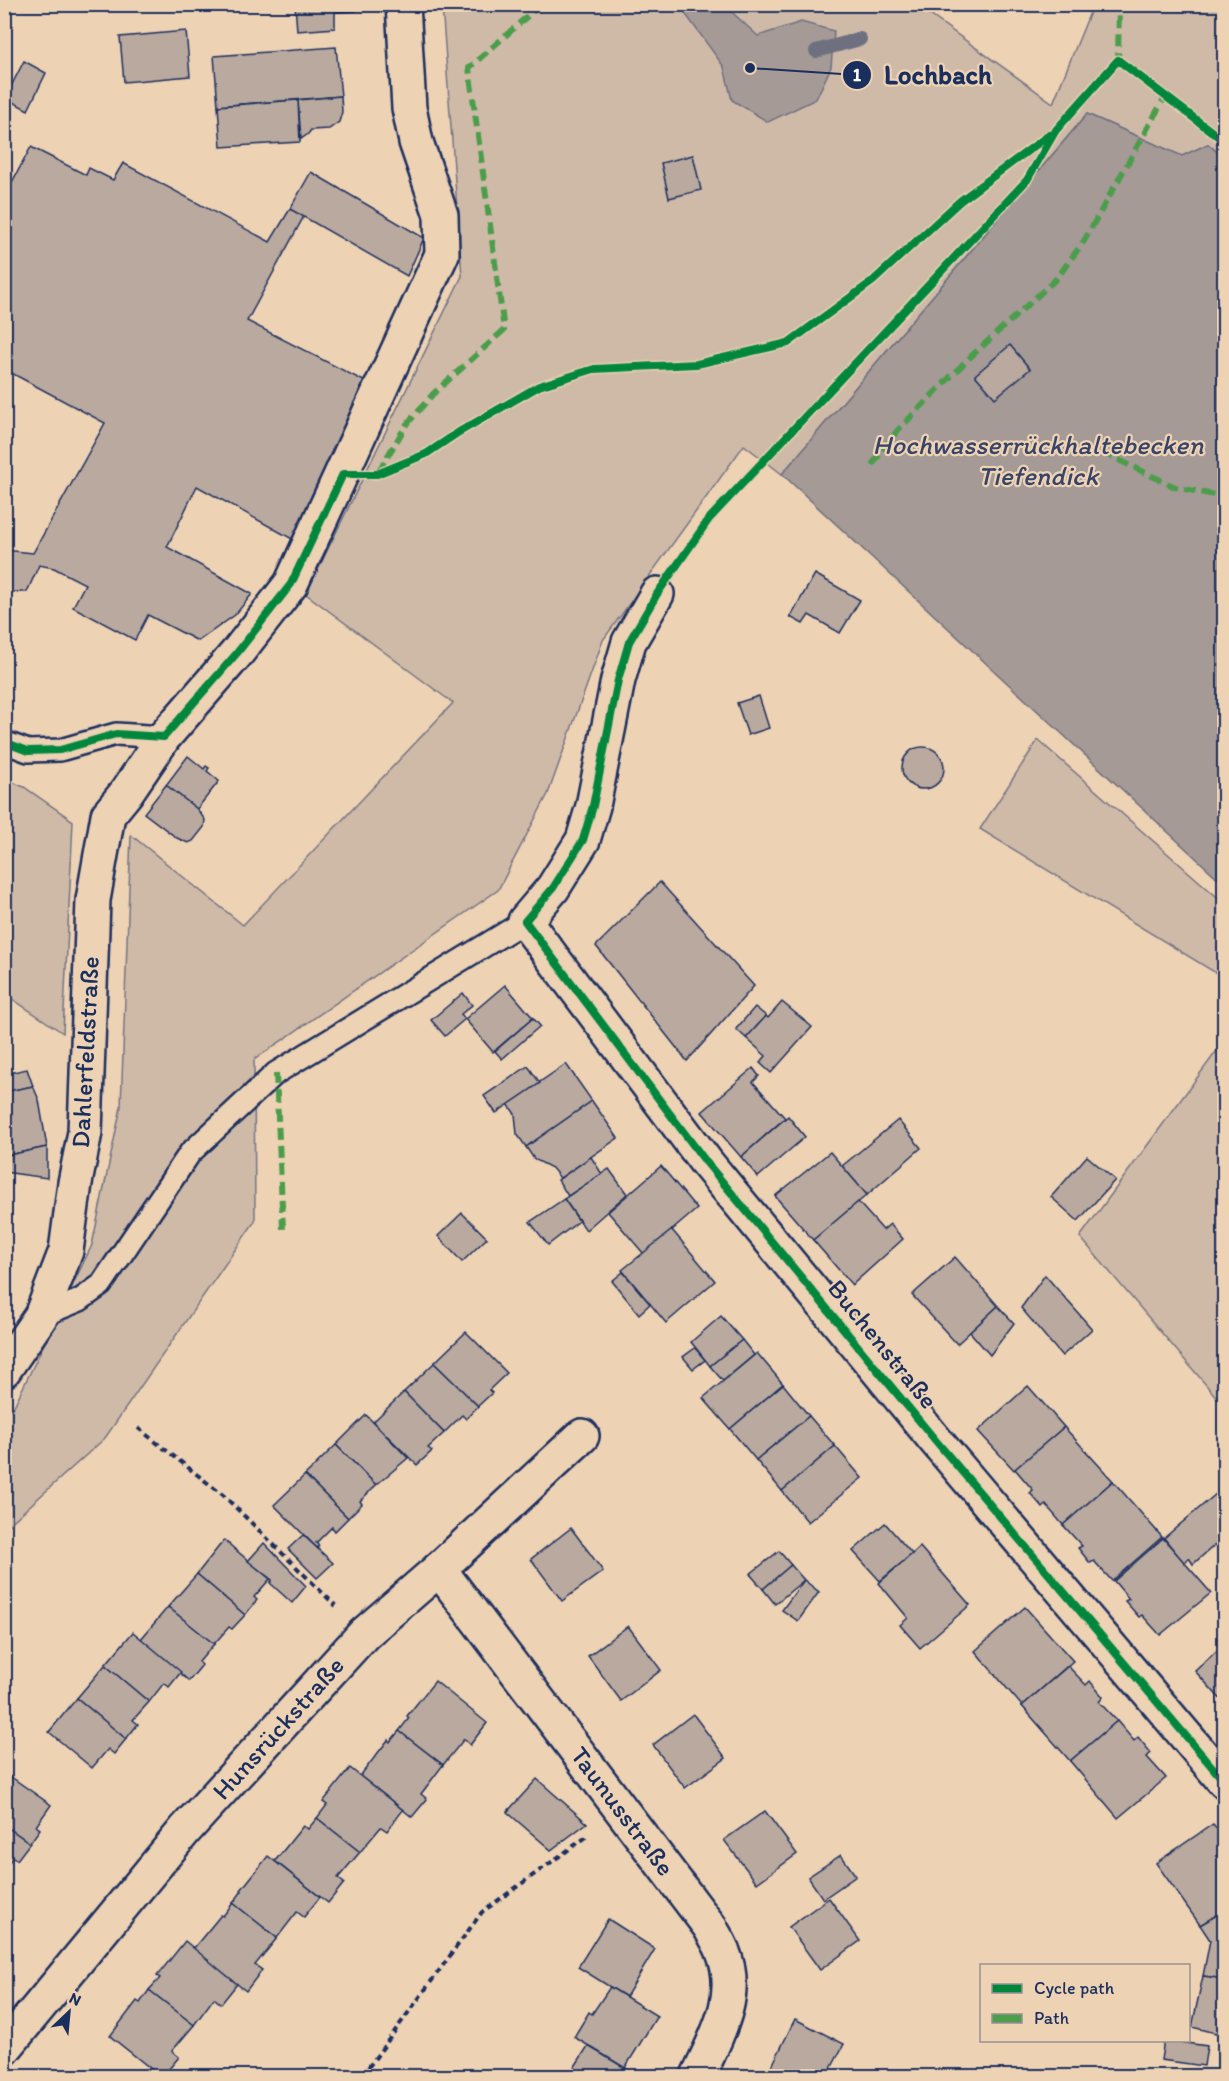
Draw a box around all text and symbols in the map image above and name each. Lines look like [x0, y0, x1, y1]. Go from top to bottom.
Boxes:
callout: Lochbach [842, 52, 1004, 97]
text: Lochbach [884, 58, 992, 91]
text: 1 [853, 64, 862, 86]
water label: Hochwasserrückhaltebecken Tiefendick [873, 428, 1204, 492]
street label: Dahlerfeldstraße [64, 955, 106, 1149]
street label: Buchenstraße [821, 1273, 945, 1415]
street label: Hunsrückstraße [205, 1650, 351, 1806]
street label: Taunusstraße [564, 1740, 682, 1882]
legend [980, 1964, 1190, 2042]
text: Cycle path [1034, 1977, 1115, 1999]
north arrow [39, 1982, 99, 2042]
text: N [66, 1988, 84, 2010]
text: Path [1034, 2007, 1069, 2029]

